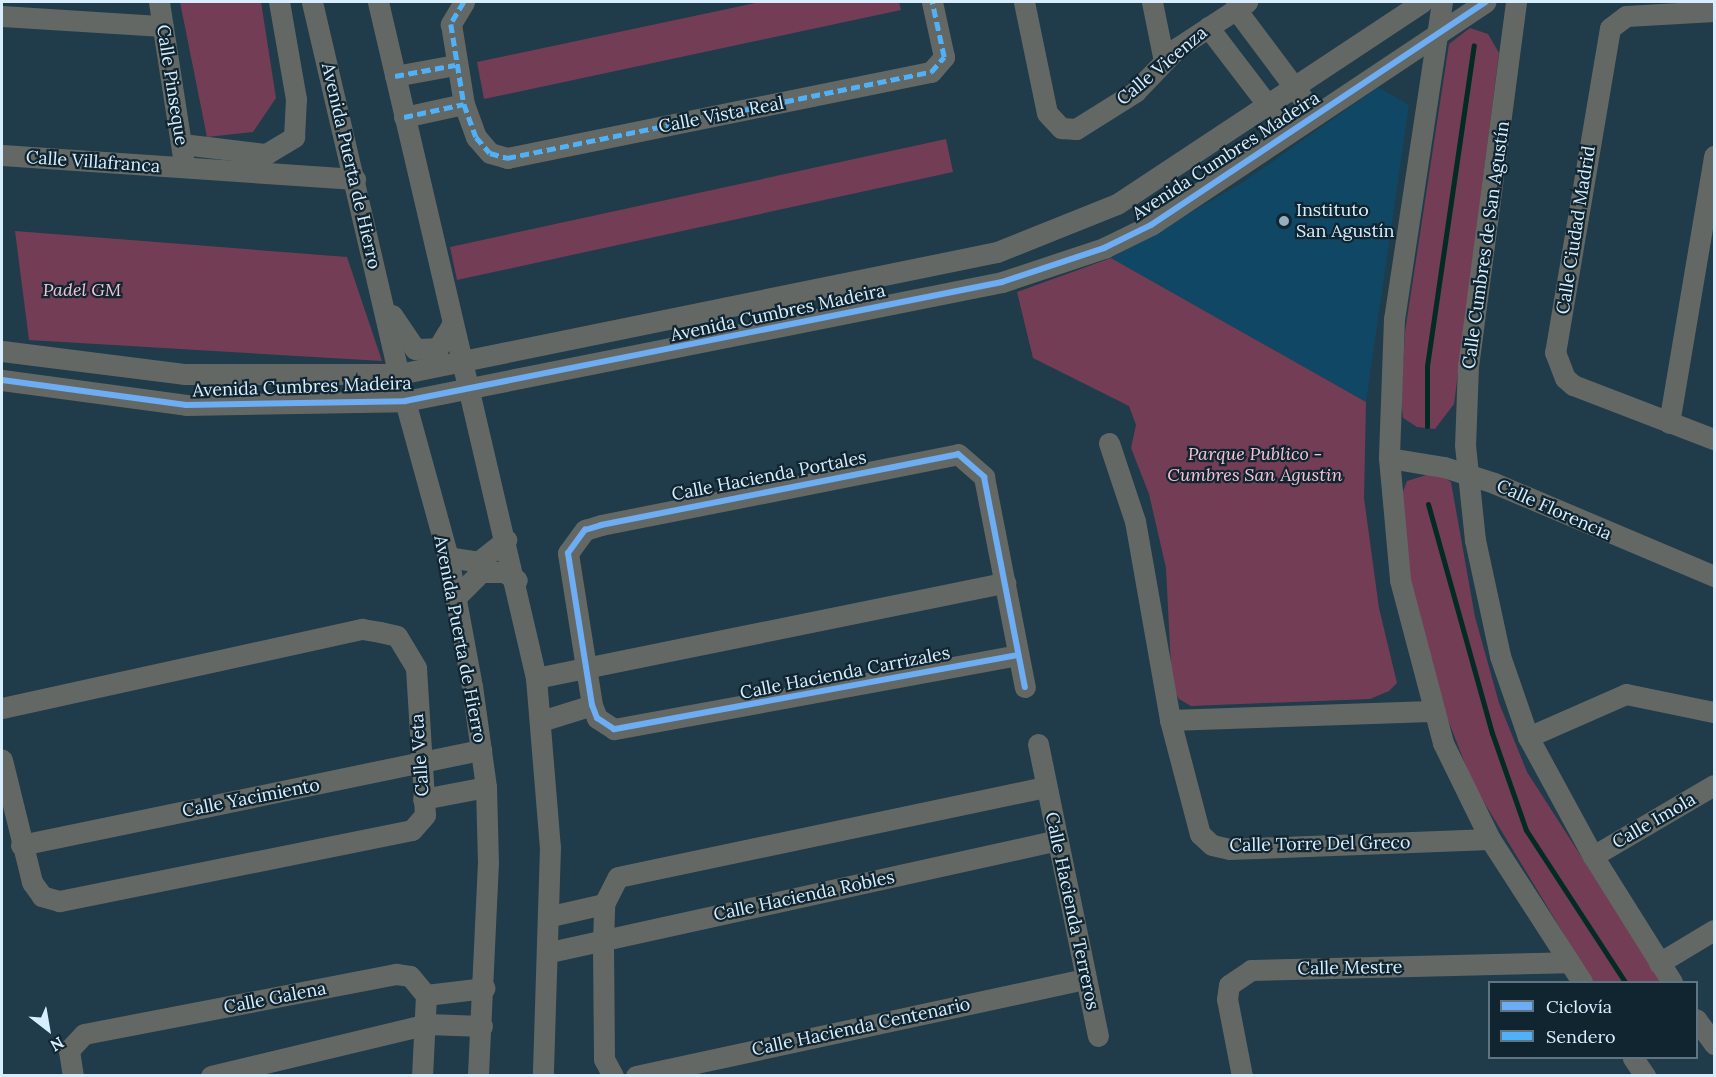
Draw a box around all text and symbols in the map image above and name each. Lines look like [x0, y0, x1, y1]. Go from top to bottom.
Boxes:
street label: Calle Vicenza [1112, 22, 1212, 110]
street label: Calle Pinseque [152, 23, 192, 147]
street label: Avenida Puerta de Hierro [317, 61, 385, 271]
street label: Avenida Cumbres Madeira [1128, 87, 1324, 225]
street label: Calle Vista Real [657, 92, 785, 138]
street label: Calle Cumbres de San Agustín [1458, 120, 1514, 370]
street label: Calle Ciudad Madrid [1552, 144, 1600, 316]
street label: Calle Villafranca [25, 147, 161, 177]
place label: Instituto San Agustín [1296, 200, 1394, 242]
marker: Instituto San Agustín [1277, 214, 1291, 228]
park label: Padel GM [43, 279, 121, 301]
street label: Avenida Cumbres Madeira [669, 280, 887, 346]
street label: Avenida Cumbres Madeira [192, 372, 412, 402]
park label: Parque Publico - Cumbres San Agustin [1167, 444, 1343, 486]
street label: Calle Hacienda Portales [670, 447, 868, 505]
street label: Calle Florencia [1493, 475, 1615, 545]
street label: Avenida Puerta de Hierro [429, 534, 491, 744]
street label: Calle Hacienda Carrizales [738, 642, 952, 704]
street label: Calle Veta [406, 713, 434, 797]
street label: Calle Yacimiento [180, 774, 322, 822]
street label: Calle Imola [1608, 788, 1700, 854]
street label: Calle Hacienda Terreros [1040, 810, 1104, 1012]
street label: Calle Torre Del Greco [1229, 832, 1411, 856]
street label: Calle Hacienda Robles [711, 866, 897, 926]
street label: Calle Mestre [1297, 956, 1403, 980]
street label: Calle Galena [222, 977, 328, 1019]
legend [1488, 981, 1698, 1059]
street label: Calle Hacienda Centenario [750, 993, 972, 1061]
text: Ciclovía [1546, 995, 1612, 1018]
north arrow [18, 999, 78, 1059]
text: Sendero [1546, 1025, 1616, 1048]
text: N [47, 1033, 68, 1056]

